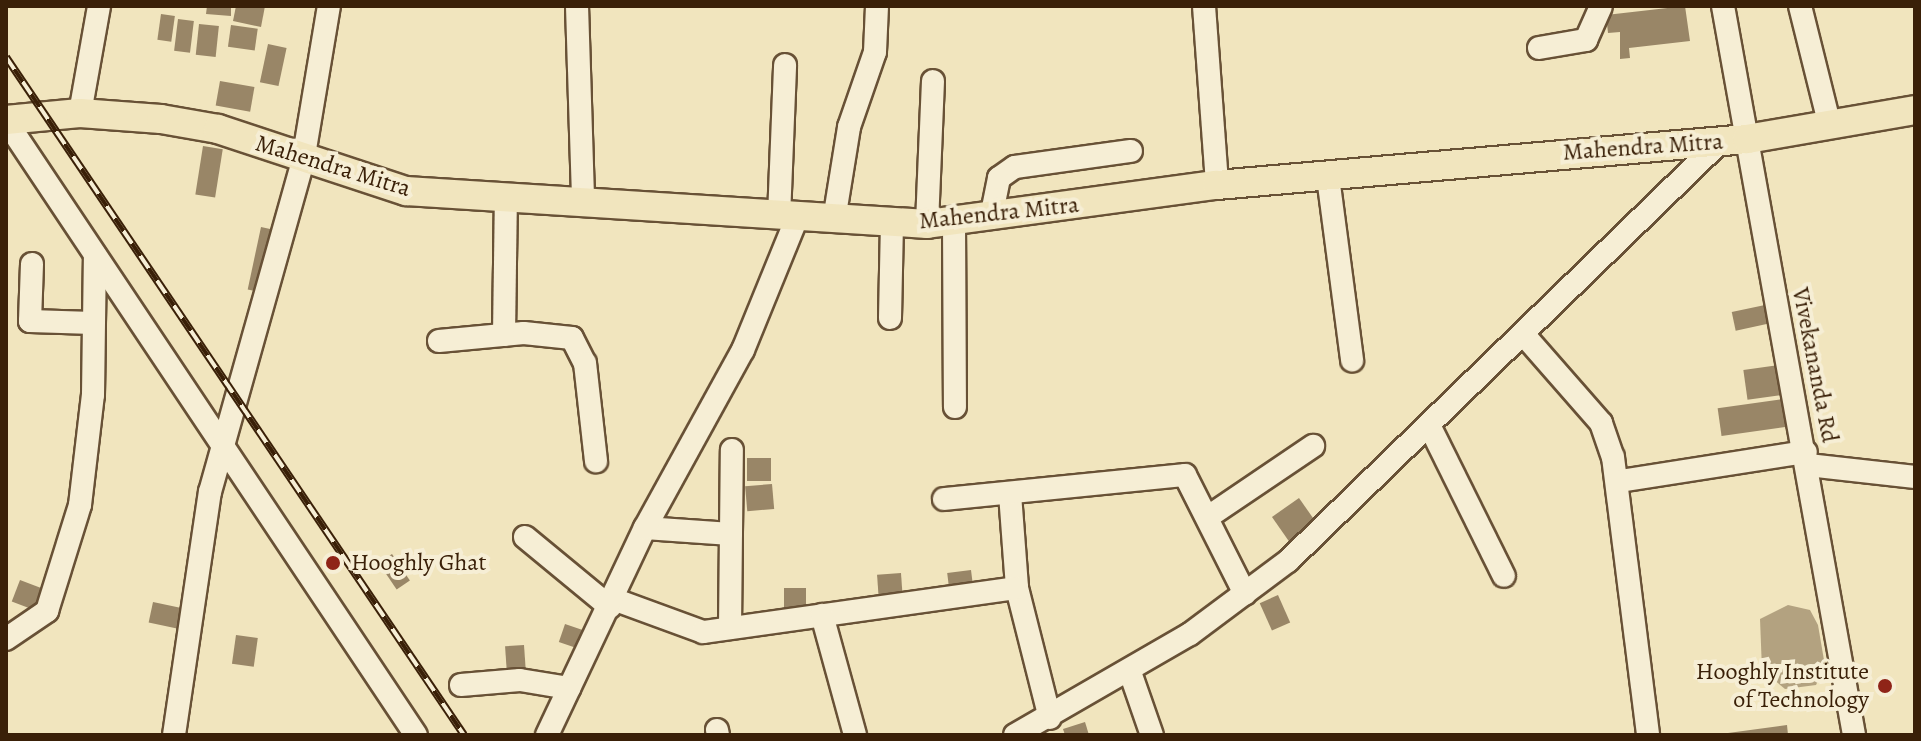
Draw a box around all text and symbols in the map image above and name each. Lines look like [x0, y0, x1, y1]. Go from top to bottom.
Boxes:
street label: Mahendra Mitra [1562, 127, 1724, 167]
street label: Mahendra Mitra [252, 129, 414, 203]
street label: Mahendra Mitra [918, 190, 1080, 236]
street label: Vivekananda Rd [1786, 285, 1844, 445]
place label: Hooghly Ghat [351, 549, 486, 577]
marker: Hooghly Ghat [322, 552, 344, 574]
place label: Hooghly Institute of Technology [1696, 658, 1869, 714]
marker: Hooghly Institute of Technology [1876, 677, 1894, 695]

